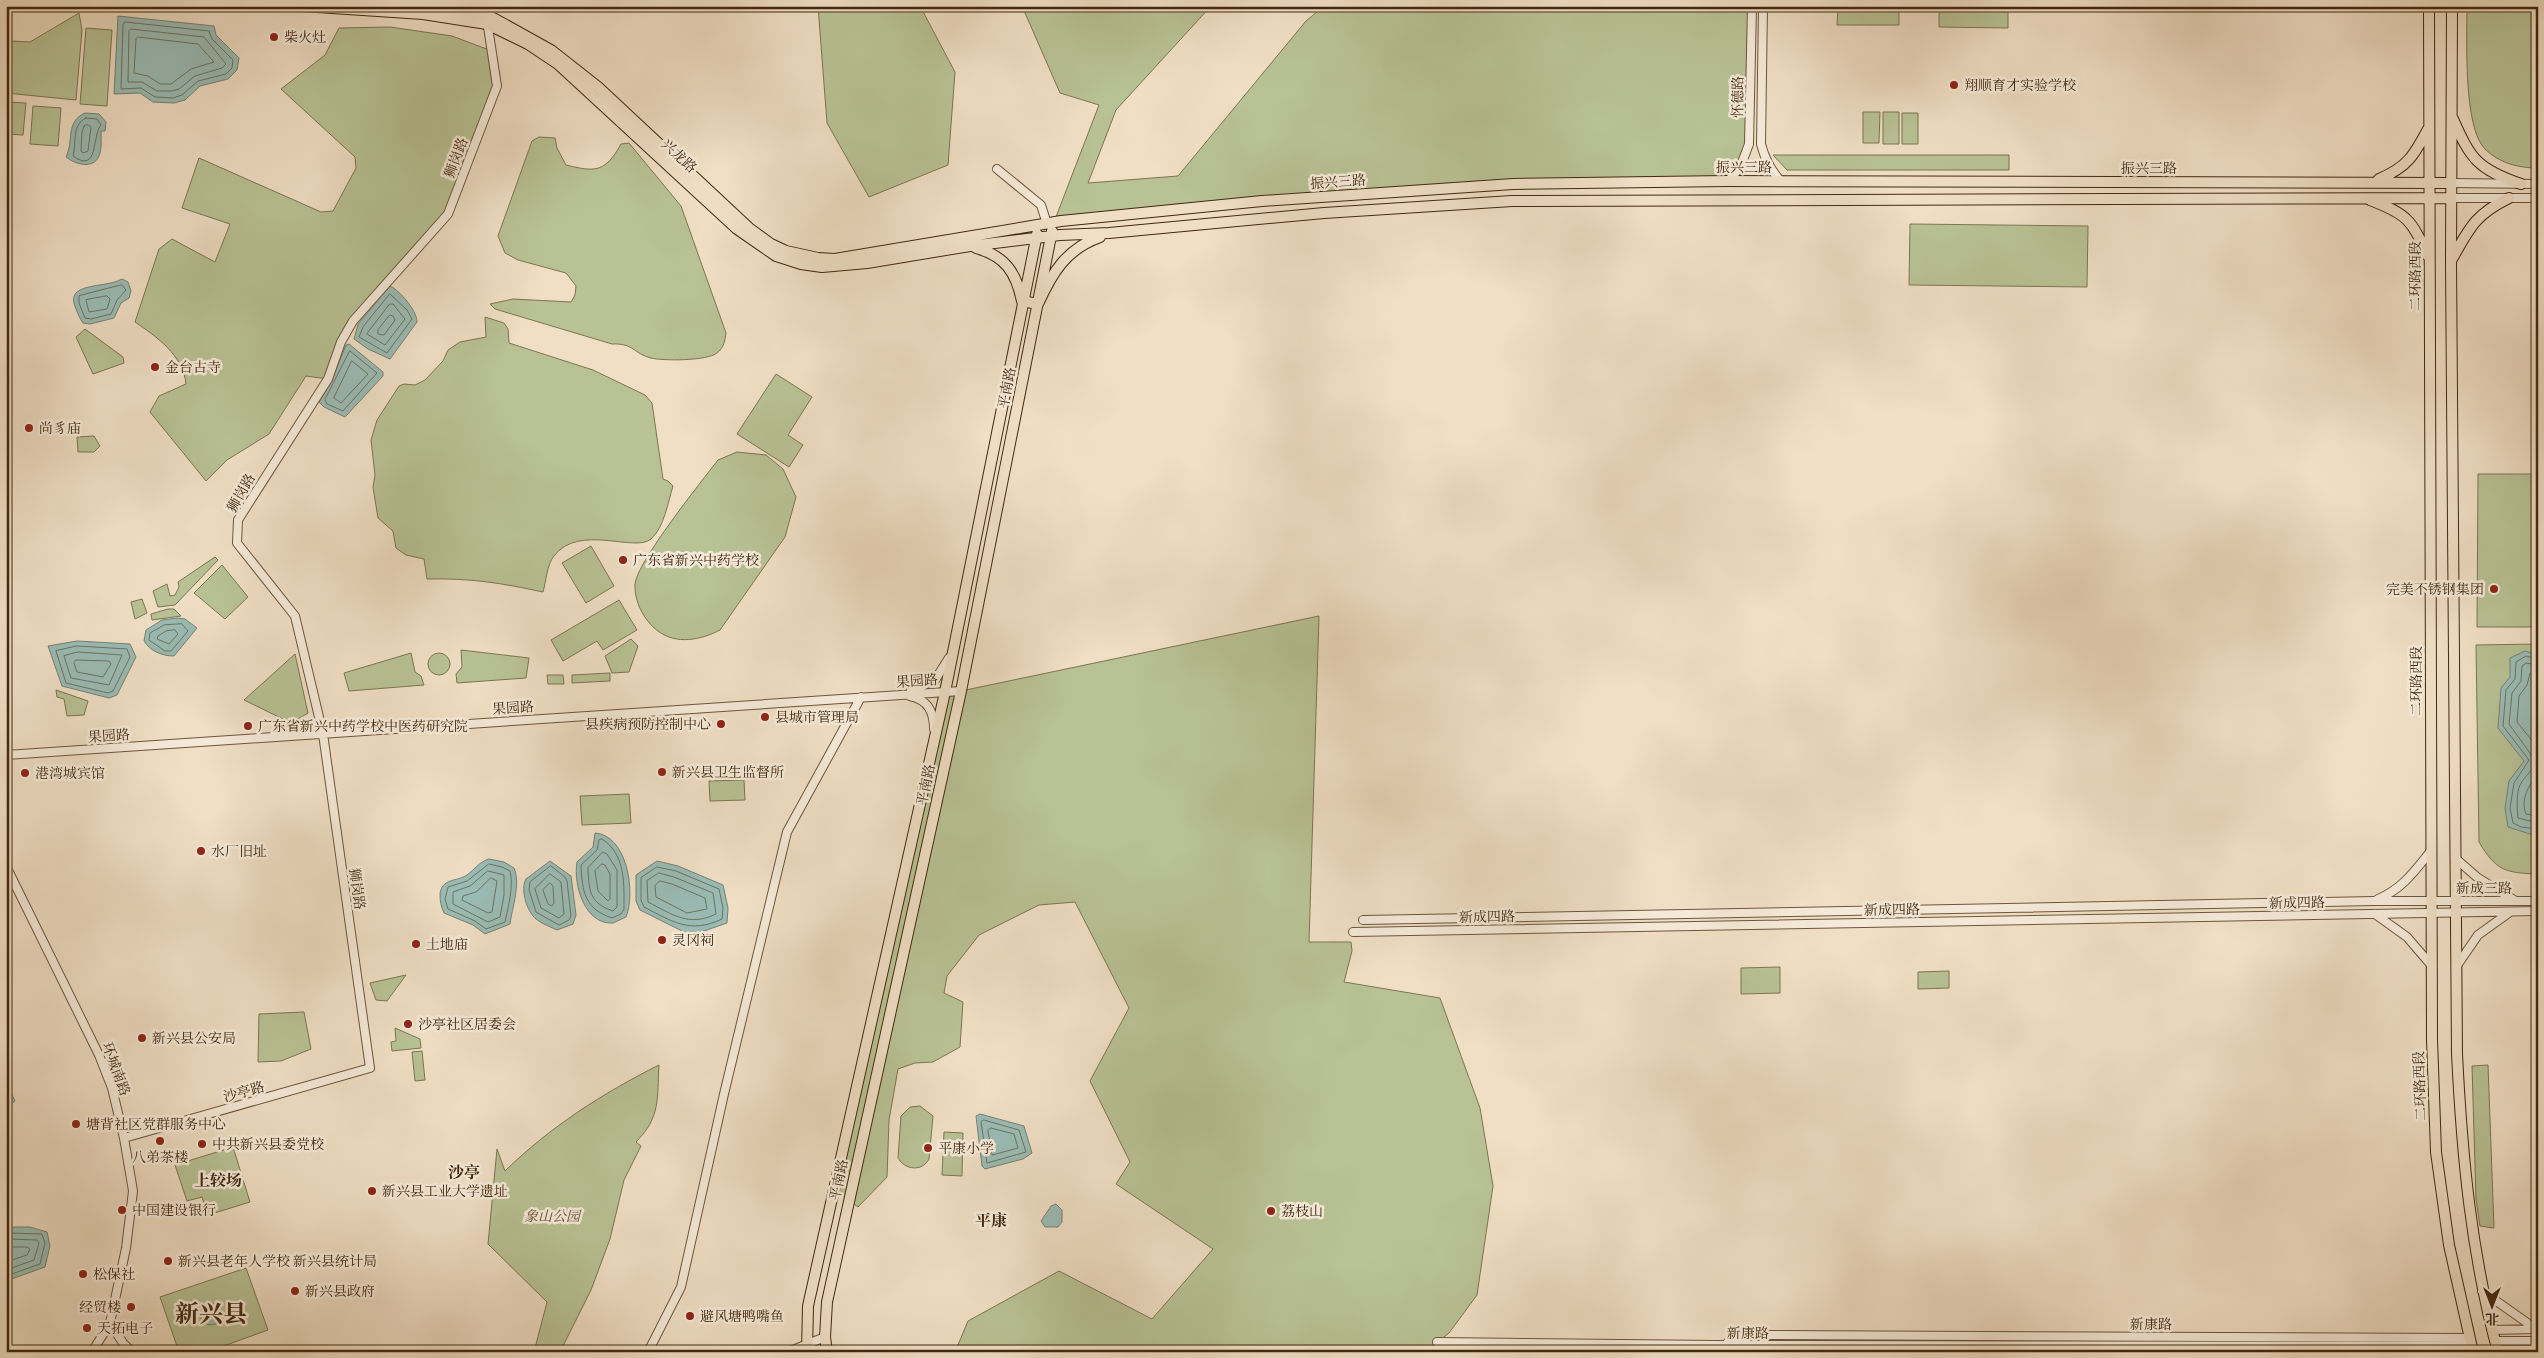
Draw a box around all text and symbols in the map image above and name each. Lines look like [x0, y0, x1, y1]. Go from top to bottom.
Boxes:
place label: 柴火灶 [284, 29, 326, 46]
marker: 柴火灶 [268, 31, 280, 43]
street label: 怀德路 [1729, 76, 1747, 118]
place label: 翔顺育才实验学校 [1964, 77, 2076, 94]
marker: 翔顺育才实验学校 [1948, 79, 1960, 91]
street label: 狮岗路 [441, 135, 471, 181]
street label: 兴龙路 [658, 135, 700, 177]
street label: 振兴三路 [1716, 159, 1772, 176]
street label: 振兴三路 [2121, 160, 2177, 177]
street label: 振兴三路 [1309, 172, 1367, 192]
street label: 二环路西段 [2407, 241, 2424, 311]
place label: 金台古寺 [165, 359, 221, 376]
marker: 金台古寺 [149, 361, 161, 373]
street label: 平南路 [995, 366, 1019, 410]
place label: 尚豸庙 [39, 420, 81, 437]
marker: 尚豸庙 [23, 422, 35, 434]
street label: 狮岗路 [223, 471, 259, 515]
place label: 广东省新兴中药学校 [633, 552, 759, 569]
marker: 广东省新兴中药学校 [617, 554, 629, 566]
place label: 完美不锈钢集团 [2386, 581, 2484, 598]
marker: 完美不锈钢集团 [2488, 583, 2500, 595]
street label: 二环路西段 [2408, 646, 2425, 716]
street label: 果园路 [895, 671, 939, 691]
street label: 果园路 [491, 698, 535, 718]
place label: 县城市管理局 [775, 709, 859, 726]
marker: 县城市管理局 [759, 711, 771, 723]
place label: 县疾病预防控制中心 [585, 716, 711, 733]
place label: 广东省新兴中药学校中医药研究院 [258, 718, 468, 735]
marker: 县疾病预防控制中心 [715, 718, 727, 730]
marker: 广东省新兴中药学校中医药研究院 [242, 720, 254, 732]
street label: 果园路 [87, 726, 131, 746]
street label: 平南路 [913, 763, 939, 807]
place label: 新兴县卫生监督所 [672, 764, 784, 781]
place label: 港湾城宾馆 [35, 765, 105, 782]
marker: 新兴县卫生监督所 [656, 766, 668, 778]
marker: 港湾城宾馆 [19, 767, 31, 779]
place label: 水厂旧址 [211, 843, 267, 860]
marker: 水厂旧址 [195, 845, 207, 857]
street label: 狮岗路 [346, 867, 368, 911]
street label: 新成三路 [2456, 880, 2512, 897]
street label: 新成四路 [2269, 894, 2325, 912]
street label: 新成四路 [1864, 901, 1920, 919]
street label: 新成四路 [1459, 908, 1515, 926]
place label: 灵冈祠 [672, 932, 714, 949]
marker: 灵冈祠 [656, 934, 668, 946]
place label: 土地庙 [426, 936, 468, 953]
marker: 土地庙 [410, 938, 422, 950]
place label: 沙亭社区居委会 [418, 1016, 516, 1033]
marker: 沙亭社区居委会 [402, 1018, 414, 1030]
place label: 新兴县公安局 [152, 1030, 236, 1047]
marker: 新兴县公安局 [136, 1032, 148, 1044]
street label: 环城南路 [98, 1040, 134, 1098]
street label: 二环路西段 [2410, 1051, 2430, 1121]
street label: 沙亭路 [221, 1078, 267, 1106]
place label: 塘背社区党群服务中心 [86, 1116, 226, 1133]
marker: 塘背社区党群服务中心 [70, 1118, 82, 1130]
marker: 八弟茶楼 [154, 1135, 166, 1147]
place label: 中共新兴县委党校 [212, 1136, 324, 1153]
marker: 中共新兴县委党校 [196, 1138, 208, 1150]
place label: 平康小学 [938, 1140, 994, 1157]
marker: 平康小学 [922, 1142, 934, 1154]
place label: 八弟茶楼 [132, 1149, 188, 1166]
street label: 平南路 [826, 1158, 852, 1202]
district label: 沙亭 [448, 1163, 480, 1182]
district label: 上较场 [194, 1171, 242, 1190]
place label: 新兴县工业大学遗址 [382, 1183, 508, 1200]
marker: 新兴县工业大学遗址 [366, 1185, 378, 1197]
place label: 中国建设银行 [132, 1202, 216, 1219]
place label: 荔枝山 [1281, 1203, 1323, 1220]
marker: 中国建设银行 [116, 1204, 128, 1216]
marker: 荔枝山 [1265, 1205, 1277, 1217]
park label: 象山公园 [524, 1208, 582, 1225]
district label: 平康 [975, 1211, 1007, 1230]
place label: 新兴县老年人学校 新兴县统计局 [178, 1253, 377, 1270]
marker: 新兴县老年人学校 新兴县统计局 [162, 1255, 174, 1267]
place label: 松保社 [93, 1266, 135, 1283]
marker: 松保社 [77, 1268, 89, 1280]
north arrow [2466, 1280, 2516, 1330]
place label: 新兴县政府 [305, 1283, 375, 1300]
marker: 新兴县政府 [289, 1285, 301, 1297]
place label: 经贸楼 [79, 1299, 121, 1316]
district label: 新兴县 [175, 1300, 247, 1328]
marker: 经贸楼 [125, 1301, 137, 1313]
place label: 避风塘鸭嘴鱼 [700, 1308, 784, 1325]
marker: 避风塘鸭嘴鱼 [684, 1310, 696, 1322]
text: 北 [2485, 1310, 2499, 1327]
street label: 新康路 [2130, 1316, 2172, 1333]
place label: 天拓电子 [97, 1320, 153, 1337]
marker: 天拓电子 [81, 1322, 93, 1334]
street label: 新康路 [1727, 1325, 1769, 1342]

